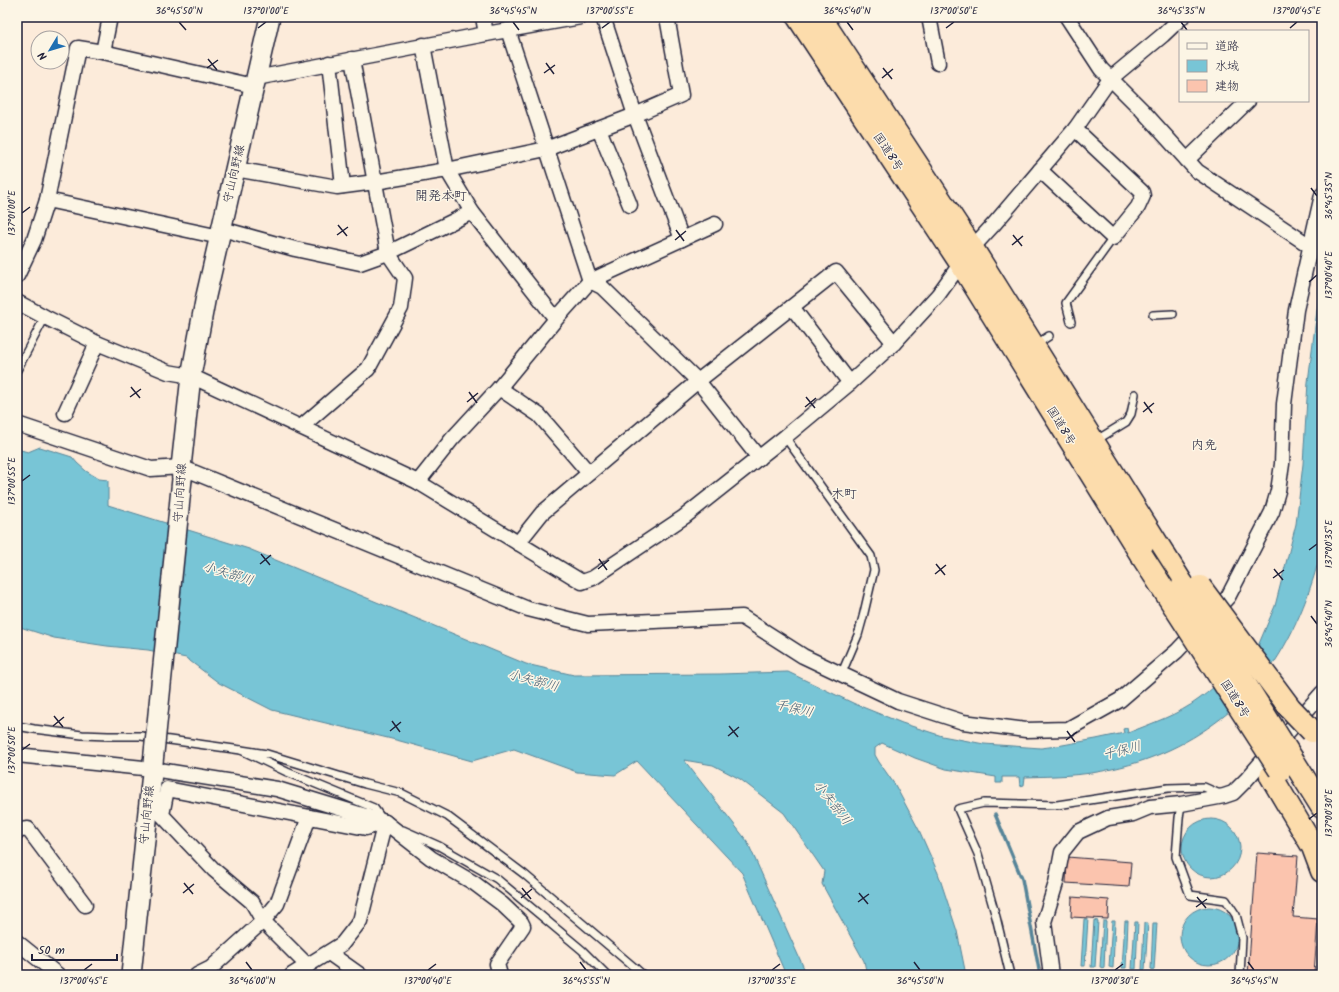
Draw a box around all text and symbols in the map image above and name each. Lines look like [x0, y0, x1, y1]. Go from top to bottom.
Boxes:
text: 36°45'50"N [155, 3, 203, 19]
text: 137°01'00"E [243, 3, 290, 19]
text: 36°45'45"N [489, 3, 537, 19]
text: 137°00'55"E [586, 3, 635, 19]
text: 36°45'40"N [823, 3, 871, 19]
text: 137°00'50"E [930, 3, 979, 19]
text: 36°45'35"N [1157, 3, 1205, 19]
text: 137°00'45"E [1273, 3, 1322, 19]
north arrow [30, 30, 70, 70]
legend [1179, 30, 1309, 102]
text: 道路 [1215, 37, 1239, 56]
text: N [34, 47, 52, 64]
text: 水域 [1215, 57, 1239, 76]
text: 建物 [1215, 77, 1239, 96]
street label: 国道8号 [868, 129, 908, 175]
street label: 守山向野線 [218, 143, 250, 205]
text: 36°45'35"N [1321, 172, 1337, 220]
district label: 開発本町 [415, 186, 467, 207]
text: 137°01'00"E [4, 189, 20, 236]
text: 137°00'40"E [1321, 250, 1337, 299]
street label: 国道8号 [1041, 403, 1081, 449]
district label: 内免 [1191, 435, 1217, 456]
text: 137°00'55"E [4, 456, 20, 505]
street label: 守山向野線 [168, 462, 192, 524]
district label: 木町 [831, 484, 857, 505]
text: 137°00'35"E [1321, 519, 1337, 568]
water label: 小矢部川 [200, 556, 256, 592]
text: 36°45'40"N [1321, 600, 1337, 648]
water label: 小矢部川 [505, 664, 561, 698]
street label: 国道8号 [1215, 676, 1255, 722]
water label: 千保川 [773, 694, 815, 724]
text: 137°00'50"E [4, 725, 20, 774]
water label: 千保川 [1101, 736, 1143, 766]
water label: 小矢部川 [808, 776, 856, 830]
street label: 守山向野線 [134, 784, 160, 846]
text: 137°00'30"E [1321, 788, 1337, 837]
scale bar [32, 936, 117, 962]
text: 50 m [38, 941, 65, 960]
text: 137°00'45"E [60, 973, 109, 989]
text: 36°46'00"N [228, 973, 276, 989]
text: 137°00'40"E [404, 973, 453, 989]
text: 36°45'55"N [562, 973, 610, 989]
text: 137°00'35"E [748, 973, 797, 989]
text: 36°45'50"N [896, 973, 944, 989]
text: 137°00'30"E [1091, 973, 1140, 989]
text: 36°45'45"N [1230, 973, 1278, 989]

